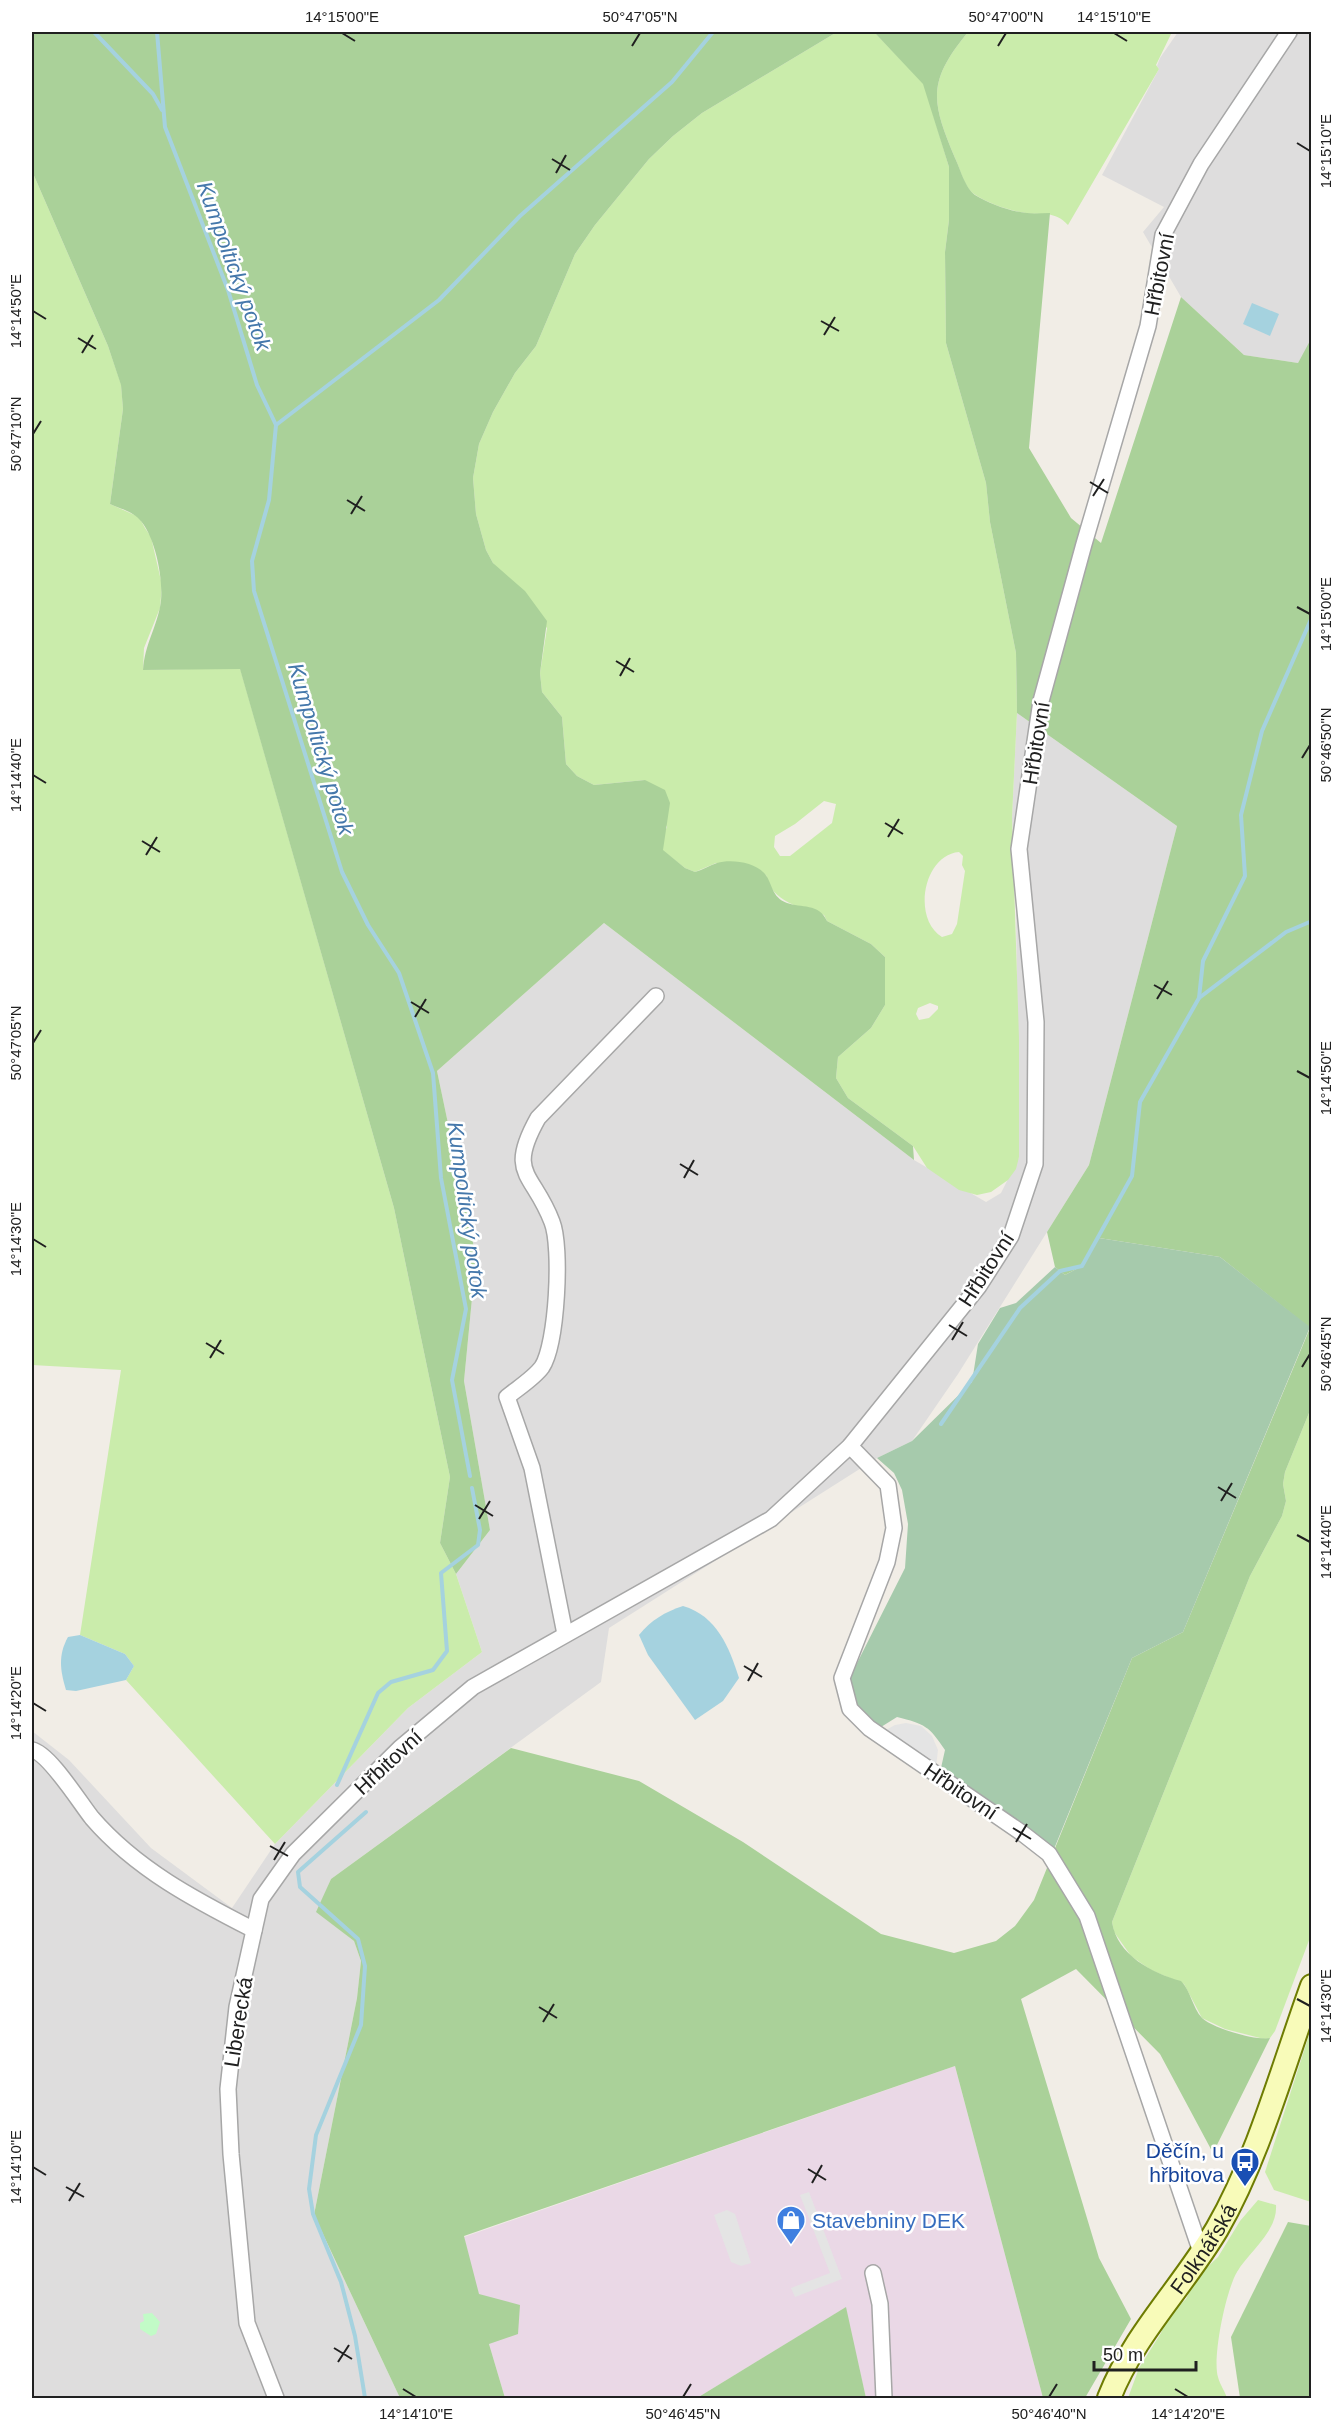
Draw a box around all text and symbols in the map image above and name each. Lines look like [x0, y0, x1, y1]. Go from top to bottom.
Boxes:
text: 14°15'00"E [305, 8, 379, 25]
text: 50°47'05"N [602, 8, 678, 25]
text: 50°47'00"N [968, 8, 1044, 25]
text: 14°15'10"E [1077, 8, 1151, 25]
text: 14°15'10"E [1317, 114, 1334, 188]
water label: Kumpoltický potok [192, 178, 277, 355]
street label: Hřbitovní [1140, 230, 1178, 317]
text: 14°14'50"E [7, 274, 24, 348]
text: 50°47'10"N [7, 396, 24, 472]
text: 14°15'00"E [1317, 577, 1334, 651]
water label: Kumpoltický potok [283, 660, 359, 839]
street label: Hřbitovní [1018, 700, 1054, 786]
text: 50°46'50"N [1317, 707, 1334, 783]
text: 14°14'40"E [7, 738, 24, 812]
text: 50°47'05"N [7, 1005, 24, 1081]
text: 14°14'50"E [1317, 1041, 1334, 1115]
water label: Kumpoltický potok [442, 1120, 492, 1301]
text: 14°14'30"E [7, 1202, 24, 1276]
street label: Hřbitovní [953, 1227, 1019, 1311]
text: 50°46'45"N [1317, 1316, 1334, 1392]
text: 14°14'40"E [1317, 1505, 1334, 1579]
text: 14°14'20"E [7, 1666, 24, 1740]
street label: Hřbitovní [349, 1725, 427, 1799]
street label: Hřbitovní [920, 1758, 1002, 1824]
text: 14°14'30"E [1317, 1969, 1334, 2043]
street label: Liberecká [220, 1975, 257, 2069]
text: 14°14'10"E [7, 2130, 24, 2204]
place label: Děčín, u hřbitova [1146, 2139, 1224, 2186]
bus stop icon: Děčín, u hřbitova [1229, 2146, 1261, 2188]
street label: Folknářská [1165, 2199, 1240, 2298]
shop icon: Stavebniny DEK [775, 2204, 807, 2246]
place label: Stavebniny DEK [812, 2209, 965, 2232]
scale bar [1094, 2334, 1196, 2372]
text: 50 m [1103, 2345, 1143, 2365]
text: 14°14'10"E [379, 2405, 453, 2422]
text: 50°46'45"N [645, 2405, 721, 2422]
text: 50°46'40"N [1011, 2405, 1087, 2422]
text: 14°14'20"E [1151, 2405, 1225, 2422]

